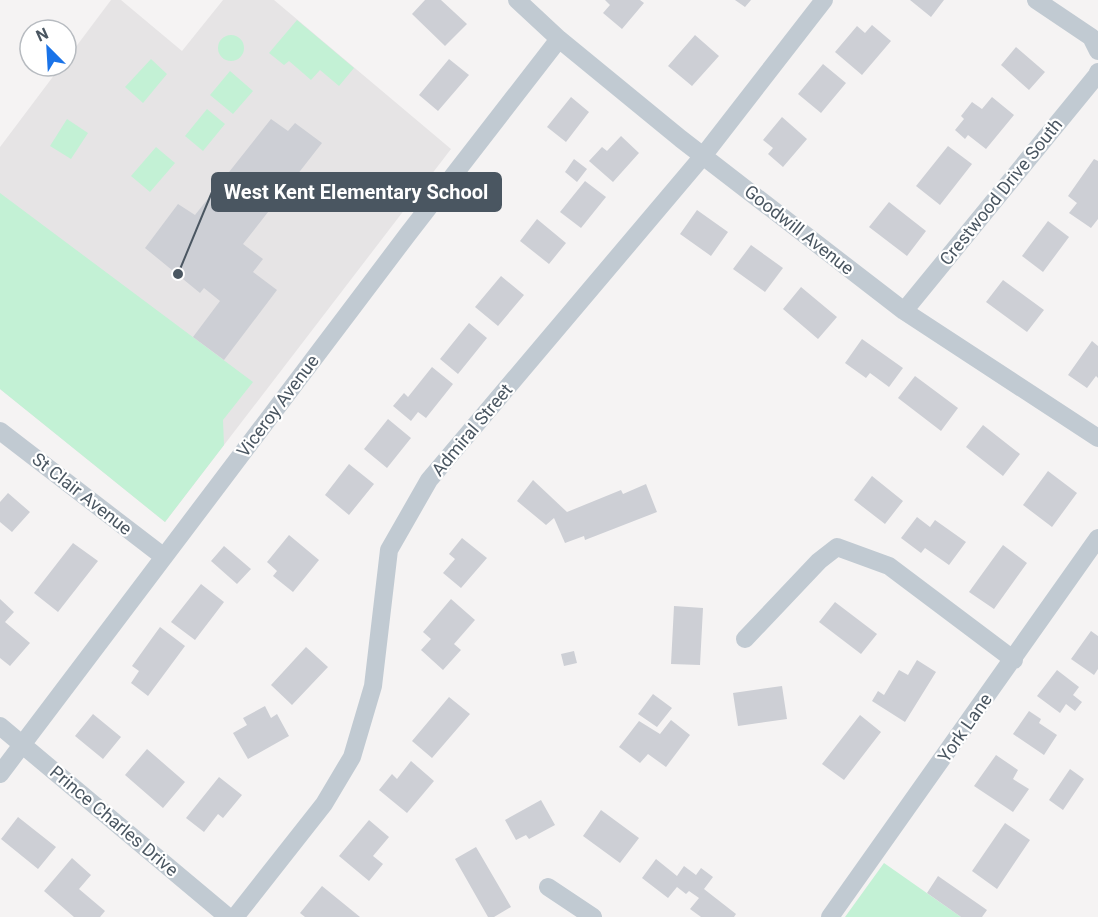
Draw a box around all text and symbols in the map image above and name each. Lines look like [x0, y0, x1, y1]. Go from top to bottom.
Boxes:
north arrow [18, 18, 78, 78]
text: N [33, 24, 51, 46]
street label: Crestwood Drive South [935, 114, 1066, 269]
callout: West Kent Elementary School [212, 173, 501, 211]
text: West Kent Elementary School [224, 180, 488, 204]
street label: Goodwill Avenue [740, 180, 858, 279]
street label: Viceroy Avenue [232, 350, 323, 461]
street label: Admiral Street [427, 379, 516, 480]
street label: St Clair Avenue [28, 448, 136, 539]
street label: York Lane [933, 689, 996, 766]
street label: Prince Charles Drive [46, 761, 183, 880]

